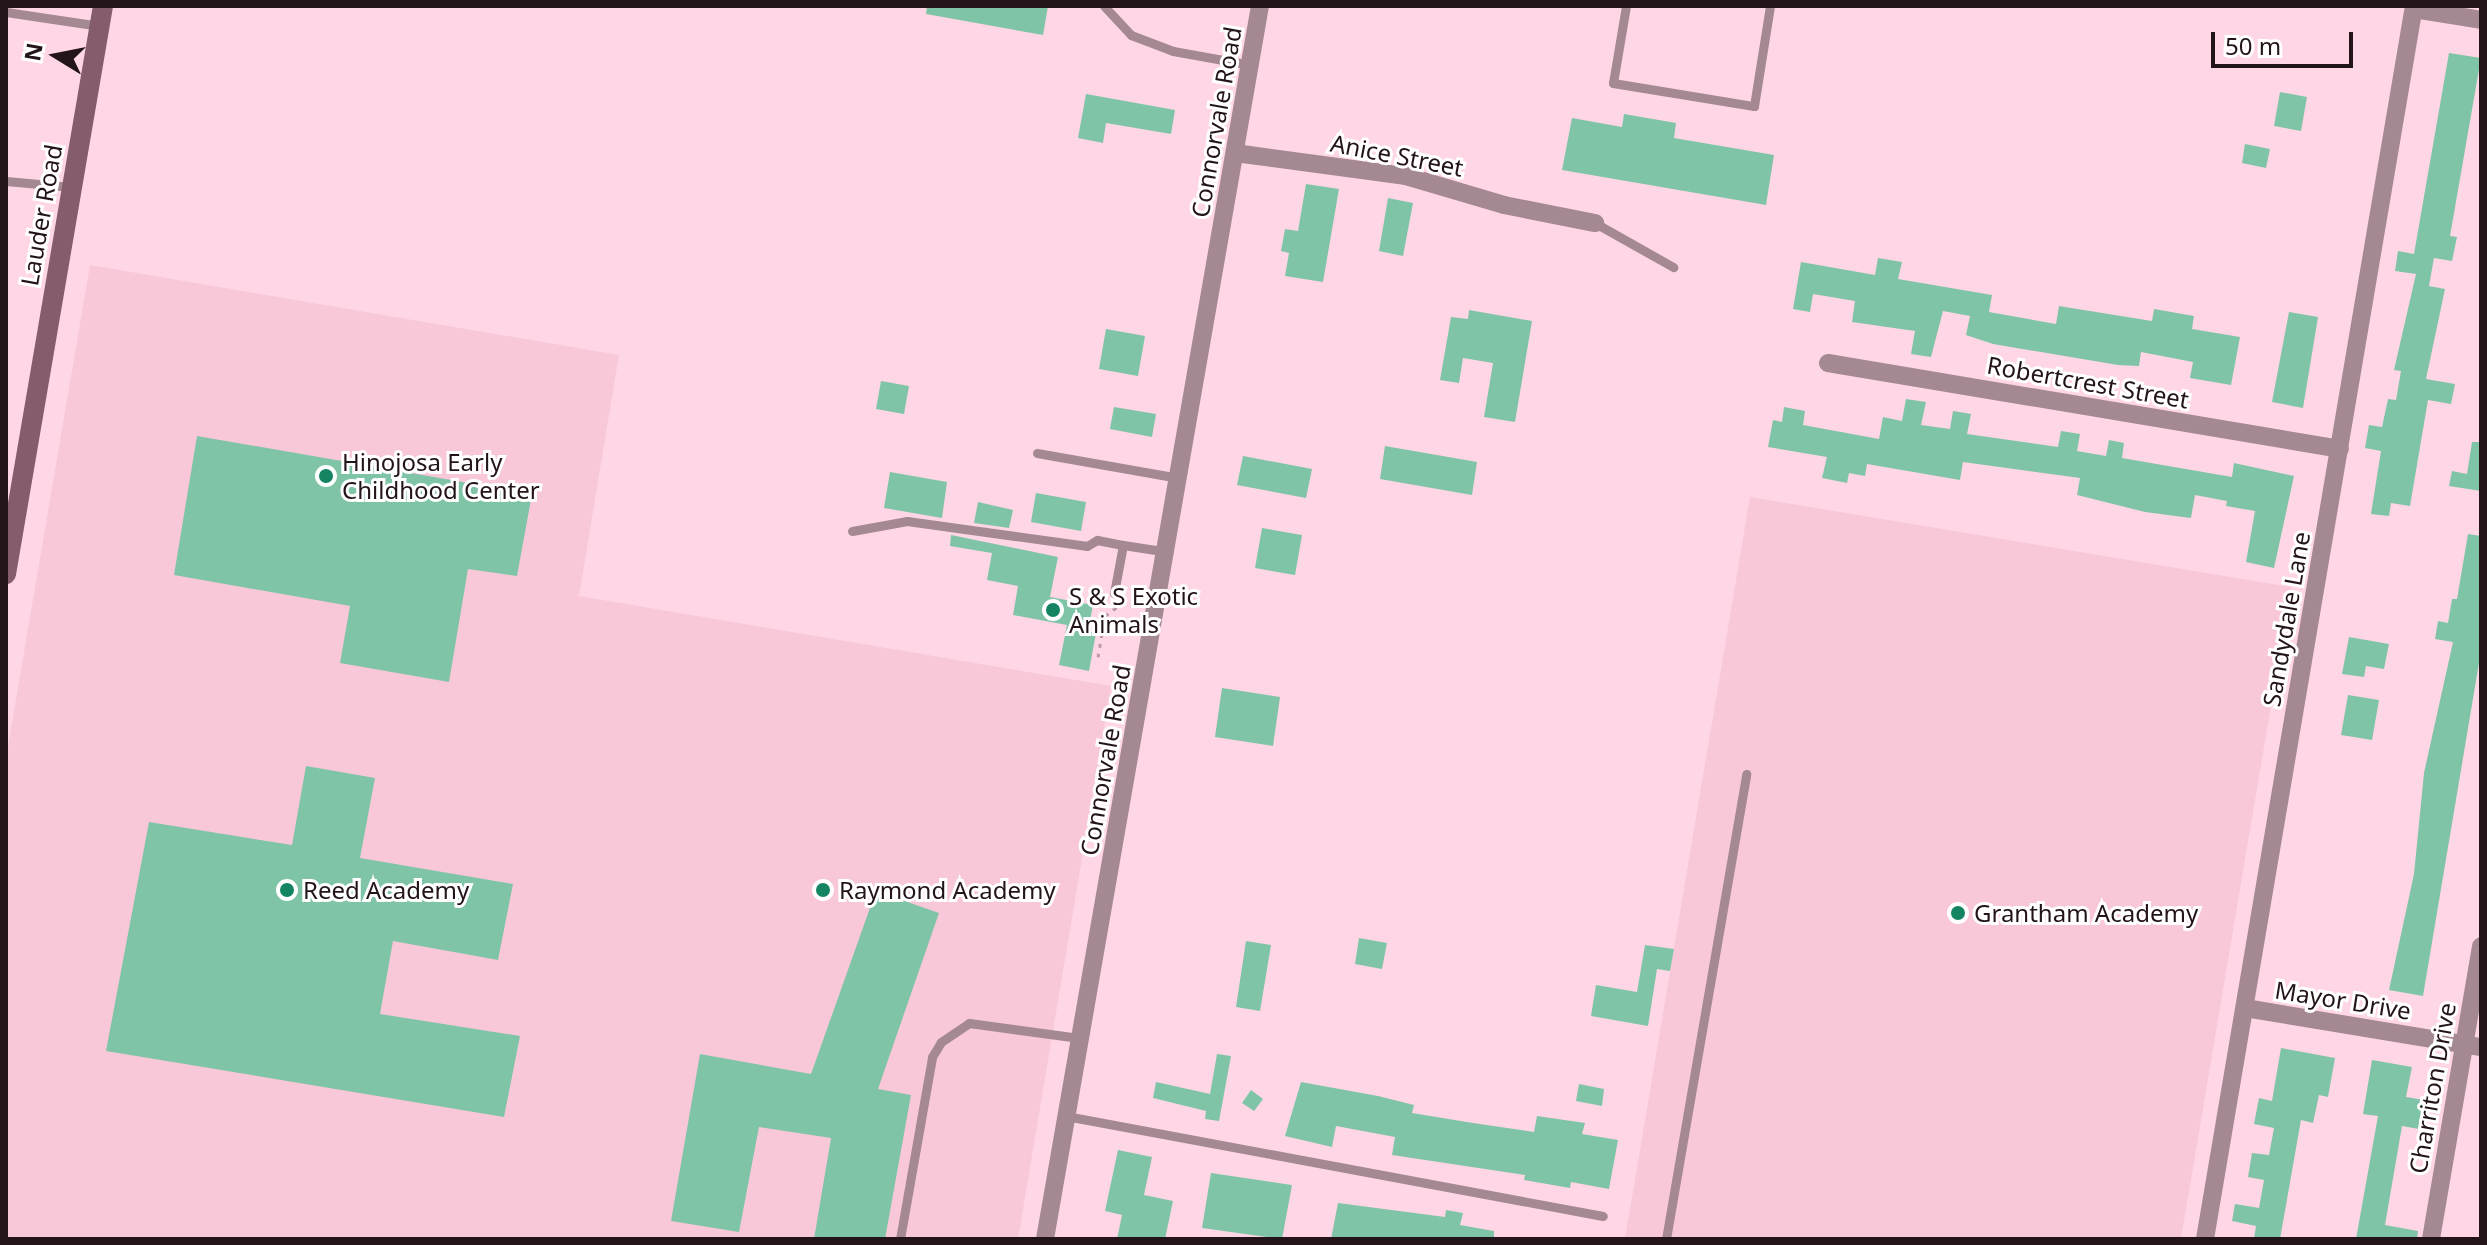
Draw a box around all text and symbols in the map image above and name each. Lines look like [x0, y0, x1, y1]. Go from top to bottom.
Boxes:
north arrow [16, 16, 96, 96]
scale bar [2215, 16, 2357, 66]
street label: Connorvale Road [1185, 24, 1247, 220]
text: 50 m [2225, 29, 2281, 62]
text: N [16, 40, 49, 63]
street label: Anice Street [1328, 128, 1466, 182]
street label: Lauder Road [14, 142, 68, 288]
street label: Robertcrest Street [1985, 350, 2191, 414]
place label: Hinojosa Early Childhood Center [342, 448, 540, 504]
marker: Hinojosa Early Childhood Center [317, 467, 335, 485]
street label: Sandydale Lane [2256, 529, 2316, 709]
place label: S & S Exotic Animals [1069, 582, 1198, 638]
marker: S & S Exotic Animals [1044, 601, 1062, 619]
street label: Connorvale Road [1074, 662, 1136, 858]
place label: Reed Academy [303, 876, 469, 904]
place label: Raymond Academy [839, 876, 1056, 904]
marker: Reed Academy [278, 881, 296, 899]
marker: Raymond Academy [814, 881, 832, 899]
place label: Grantham Academy [1974, 899, 2198, 927]
marker: Grantham Academy [1949, 904, 1967, 922]
street label: Mayor Drive [2273, 975, 2413, 1025]
street label: Charriton Drive [2403, 1000, 2461, 1176]

